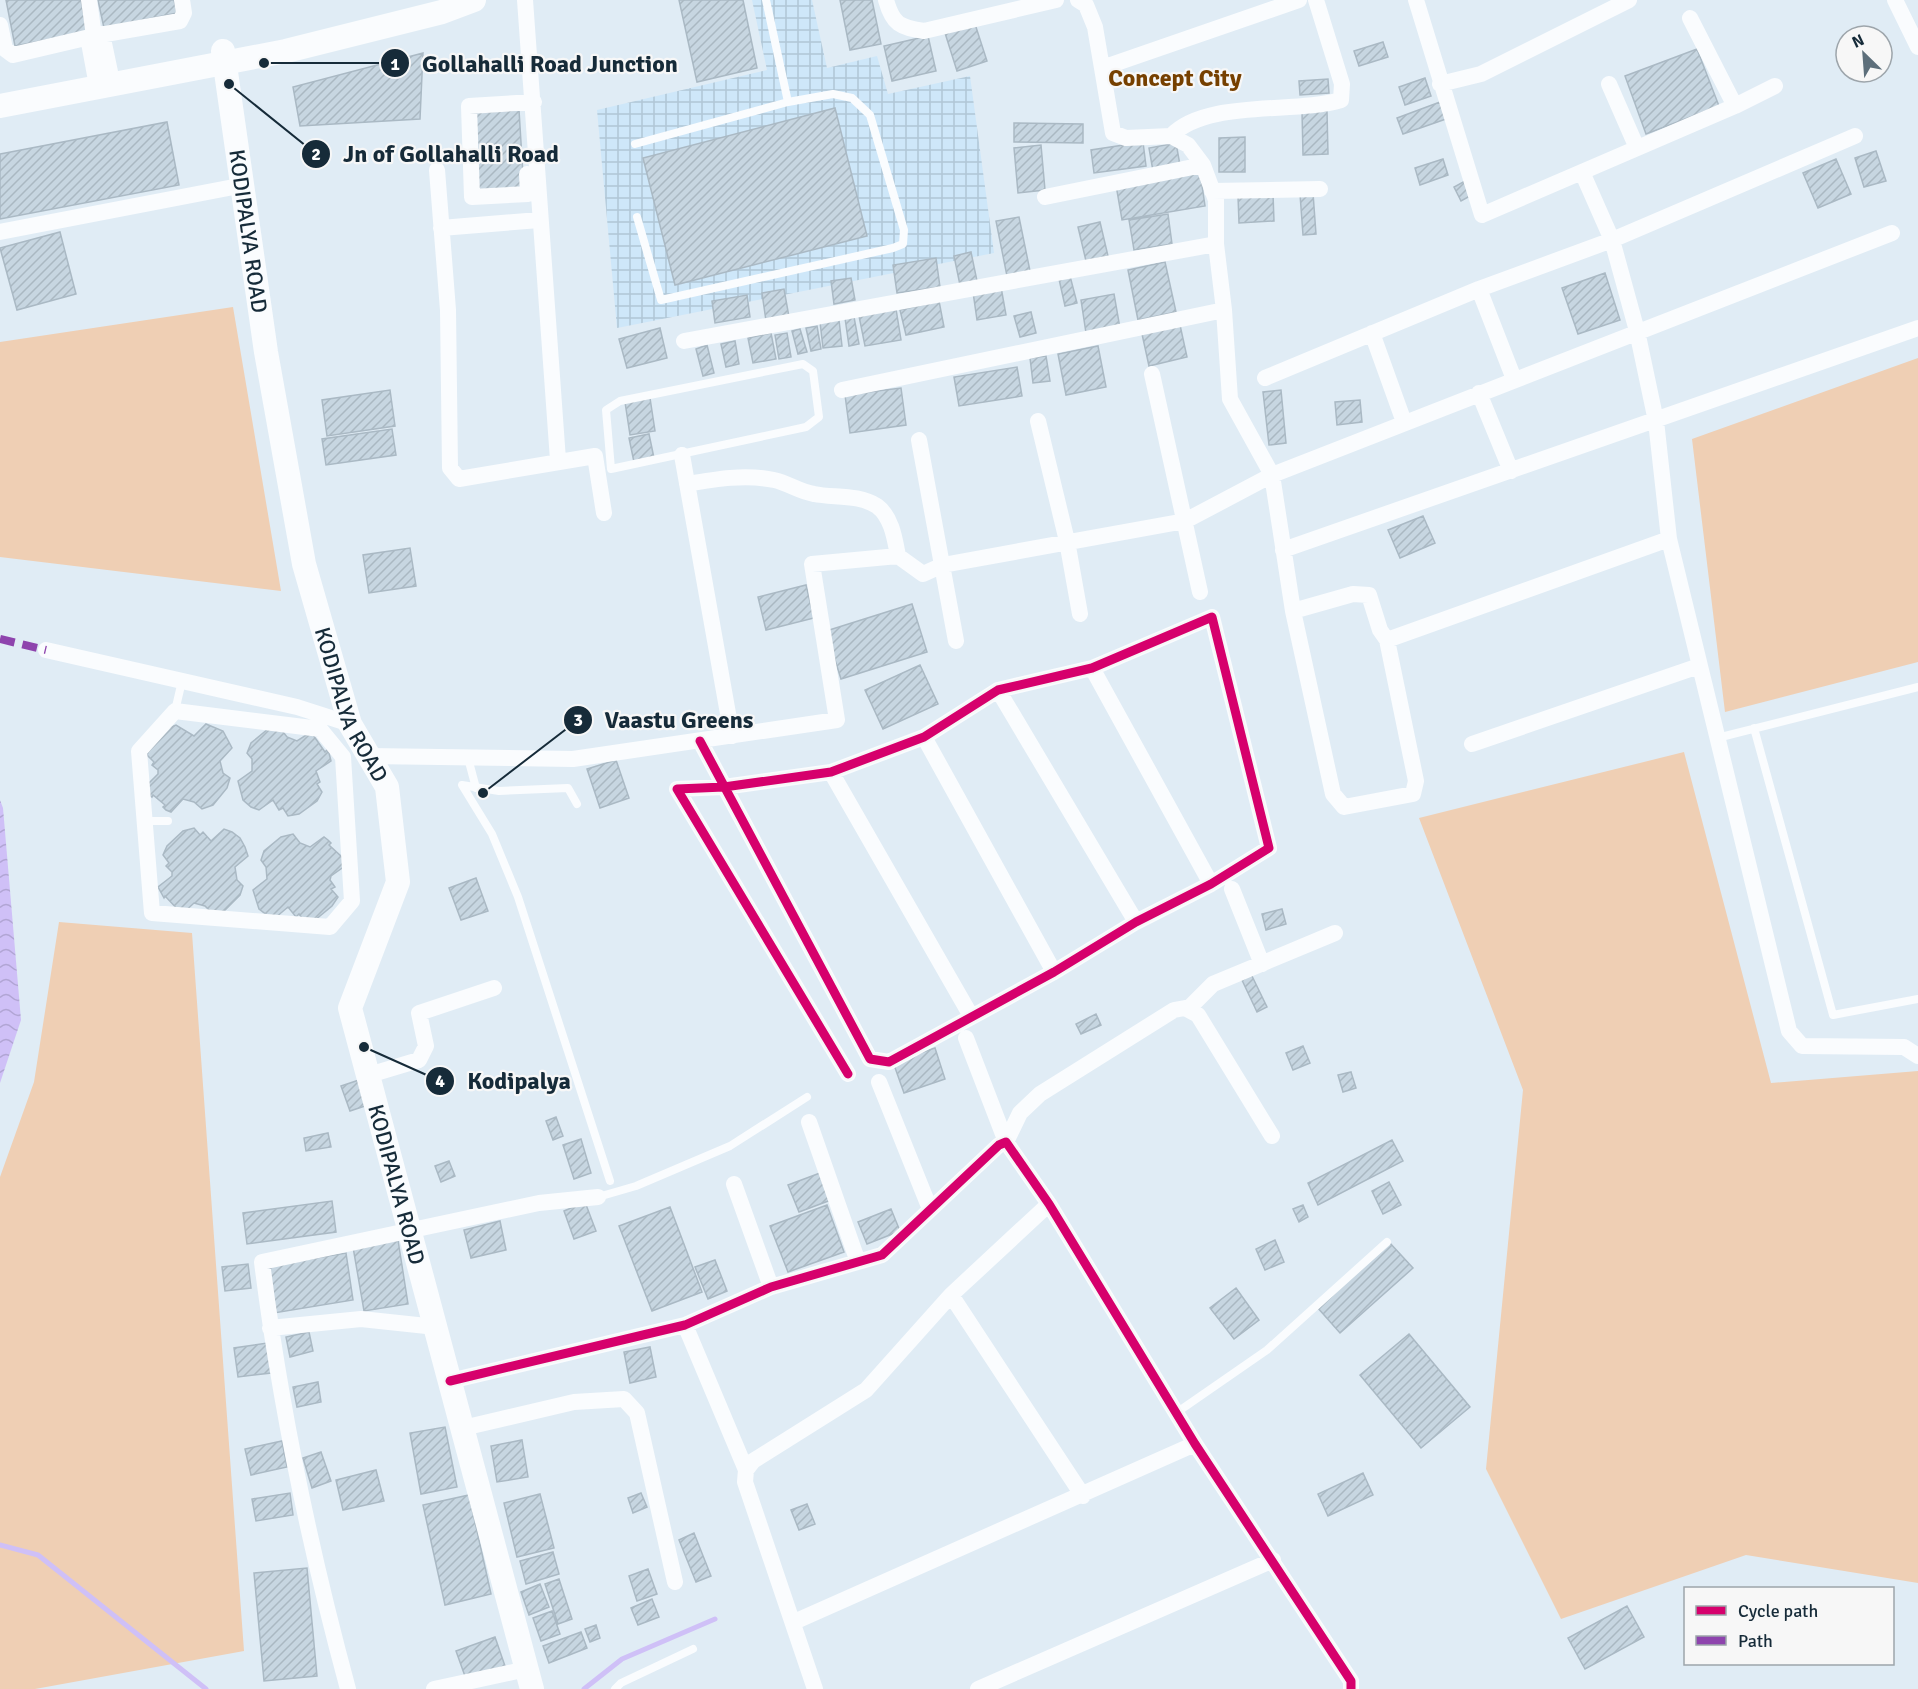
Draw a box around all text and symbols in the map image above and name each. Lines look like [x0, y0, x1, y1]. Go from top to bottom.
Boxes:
north arrow [1834, 24, 1894, 84]
text: N [1849, 30, 1867, 53]
callout: Gollahalli Road Junction [380, 42, 690, 84]
text: Gollahalli Road Junction [422, 49, 678, 79]
text: 1 [390, 53, 400, 75]
district label: Concept City [1108, 63, 1242, 93]
callout: Jn of Gollahalli Road [301, 133, 571, 175]
text: Jn of Gollahalli Road [343, 139, 559, 169]
text: 2 [311, 143, 321, 165]
street label: KODIPALYA ROAD [223, 148, 273, 315]
street label: KODIPALYA ROAD [309, 624, 394, 787]
callout: Vaastu Greens [563, 699, 766, 741]
text: Vaastu Greens [605, 705, 754, 735]
text: 3 [573, 709, 583, 731]
callout: Kodipalya [425, 1060, 583, 1102]
text: Kodipalya [467, 1066, 571, 1096]
text: 4 [435, 1070, 445, 1092]
street label: KODIPALYA ROAD [362, 1101, 431, 1268]
legend [1684, 1587, 1894, 1665]
text: Cycle path [1738, 1600, 1818, 1622]
text: Path [1738, 1630, 1773, 1652]

